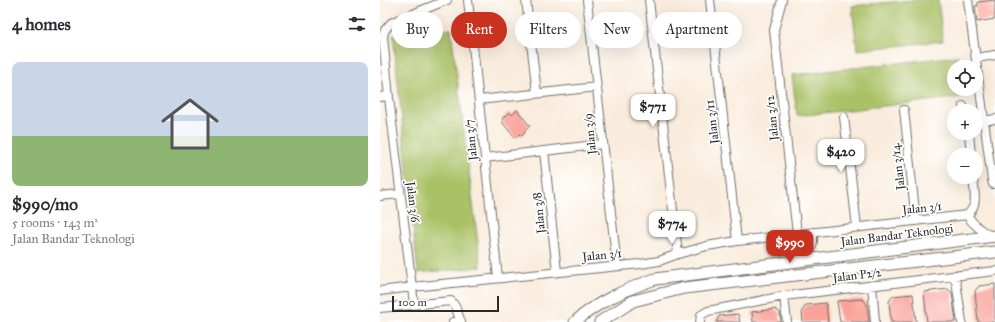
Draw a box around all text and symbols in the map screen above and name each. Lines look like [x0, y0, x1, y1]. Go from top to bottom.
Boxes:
chip: Buy [392, 12, 443, 48]
chip: Rent [451, 12, 507, 48]
chip: Filters [515, 12, 581, 48]
chip: New [589, 12, 644, 48]
chip: Apartment [652, 12, 742, 48]
icon: filters [346, 13, 368, 35]
text: 4 homes [12, 14, 71, 35]
map controls [947, 60, 983, 184]
button: locate [947, 60, 983, 96]
icon: home [154, 88, 226, 160]
pin: $771 [629, 94, 677, 128]
street label: Jalan 3/12 [763, 94, 783, 143]
text: $771 [640, 99, 666, 115]
street label: Jalan 3/11 [702, 99, 723, 147]
button: + [947, 104, 983, 140]
street label: Jalan 3/9 [581, 113, 600, 157]
street label: Jalan 3/7 [462, 119, 481, 163]
pin: $420 [817, 139, 865, 173]
street label: Jalan 3/14 [888, 143, 909, 193]
text: $420 [826, 144, 856, 160]
button: − [947, 148, 983, 184]
street label: Jalan 3/6 [402, 179, 423, 224]
street label: Jalan 3/8 [530, 192, 549, 236]
text: $990/mo [12, 194, 78, 215]
street label: Jalan 3/1 [899, 199, 943, 218]
pin: $774 [648, 211, 696, 245]
text: 5 rooms · 143 m² [12, 215, 98, 231]
text: $774 [658, 216, 686, 232]
street label: Jalan Bandar Teknologi [838, 221, 955, 250]
pin: $990 [766, 230, 814, 264]
text: Jalan Bandar Teknologi [12, 231, 135, 247]
text: $990 [775, 235, 805, 251]
street label: Jalan 3/1 [579, 246, 623, 265]
street label: Jalan P2/2 [830, 265, 882, 286]
scale bar [392, 294, 499, 313]
text: 100 m [398, 296, 427, 309]

